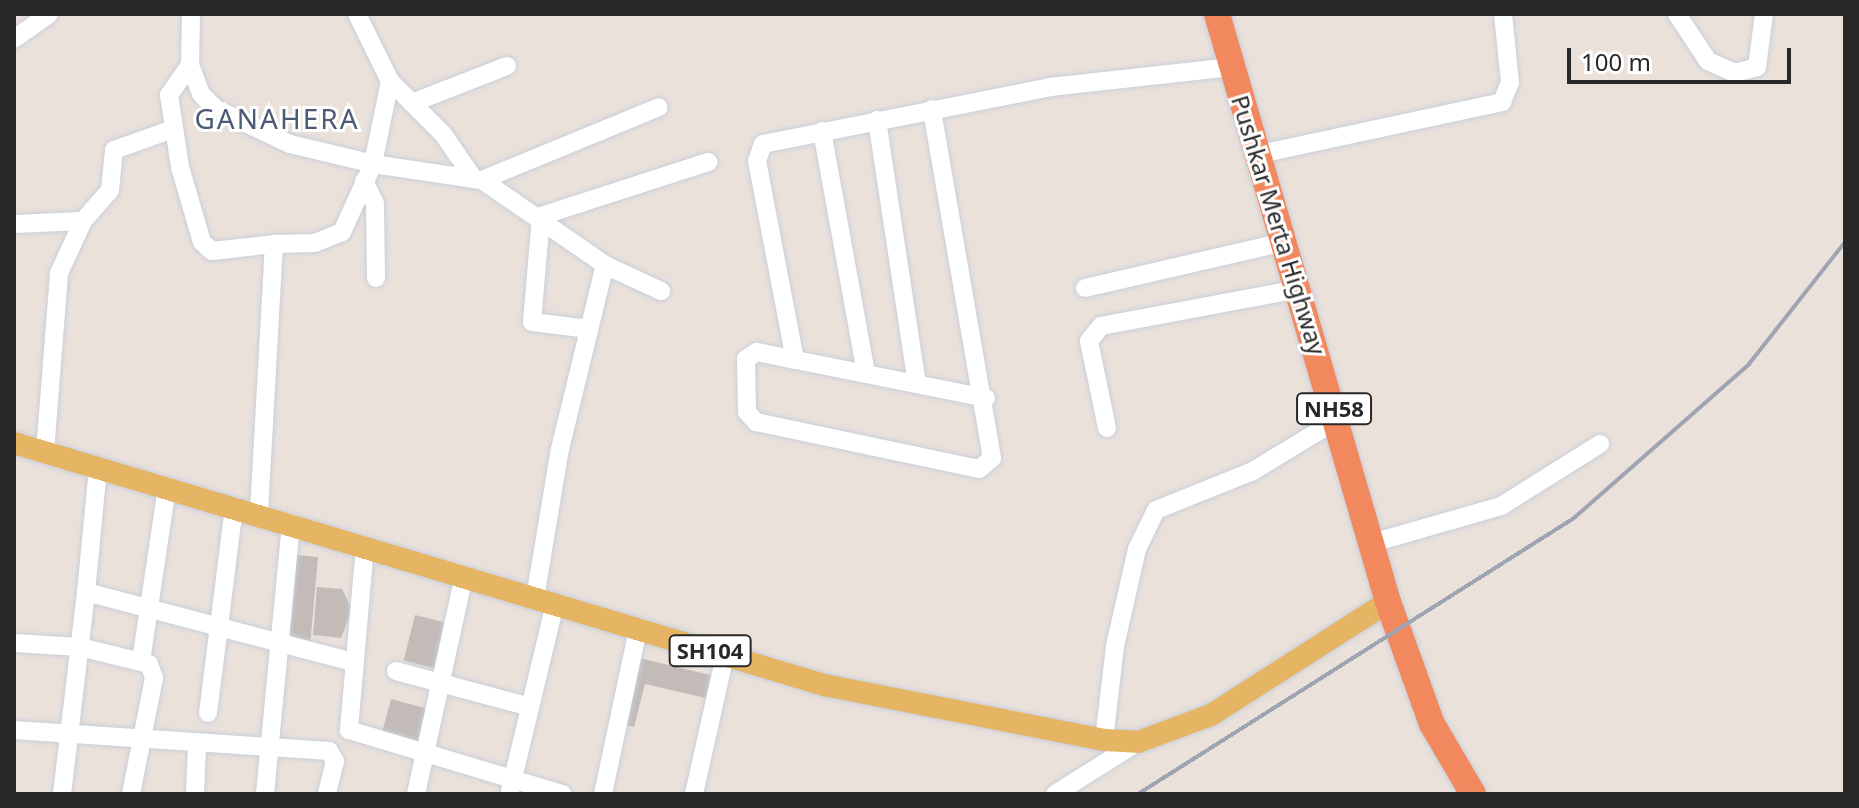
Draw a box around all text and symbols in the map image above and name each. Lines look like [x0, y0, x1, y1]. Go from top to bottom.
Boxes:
scale bar [1571, 32, 1795, 82]
text: 100 m [1581, 45, 1651, 78]
street label: Pushkar Merta Highway [1226, 92, 1332, 358]
district label: GANAHERA [194, 101, 360, 135]
road number: NH58 [1296, 391, 1372, 427]
road number: SH104 [668, 633, 752, 669]

